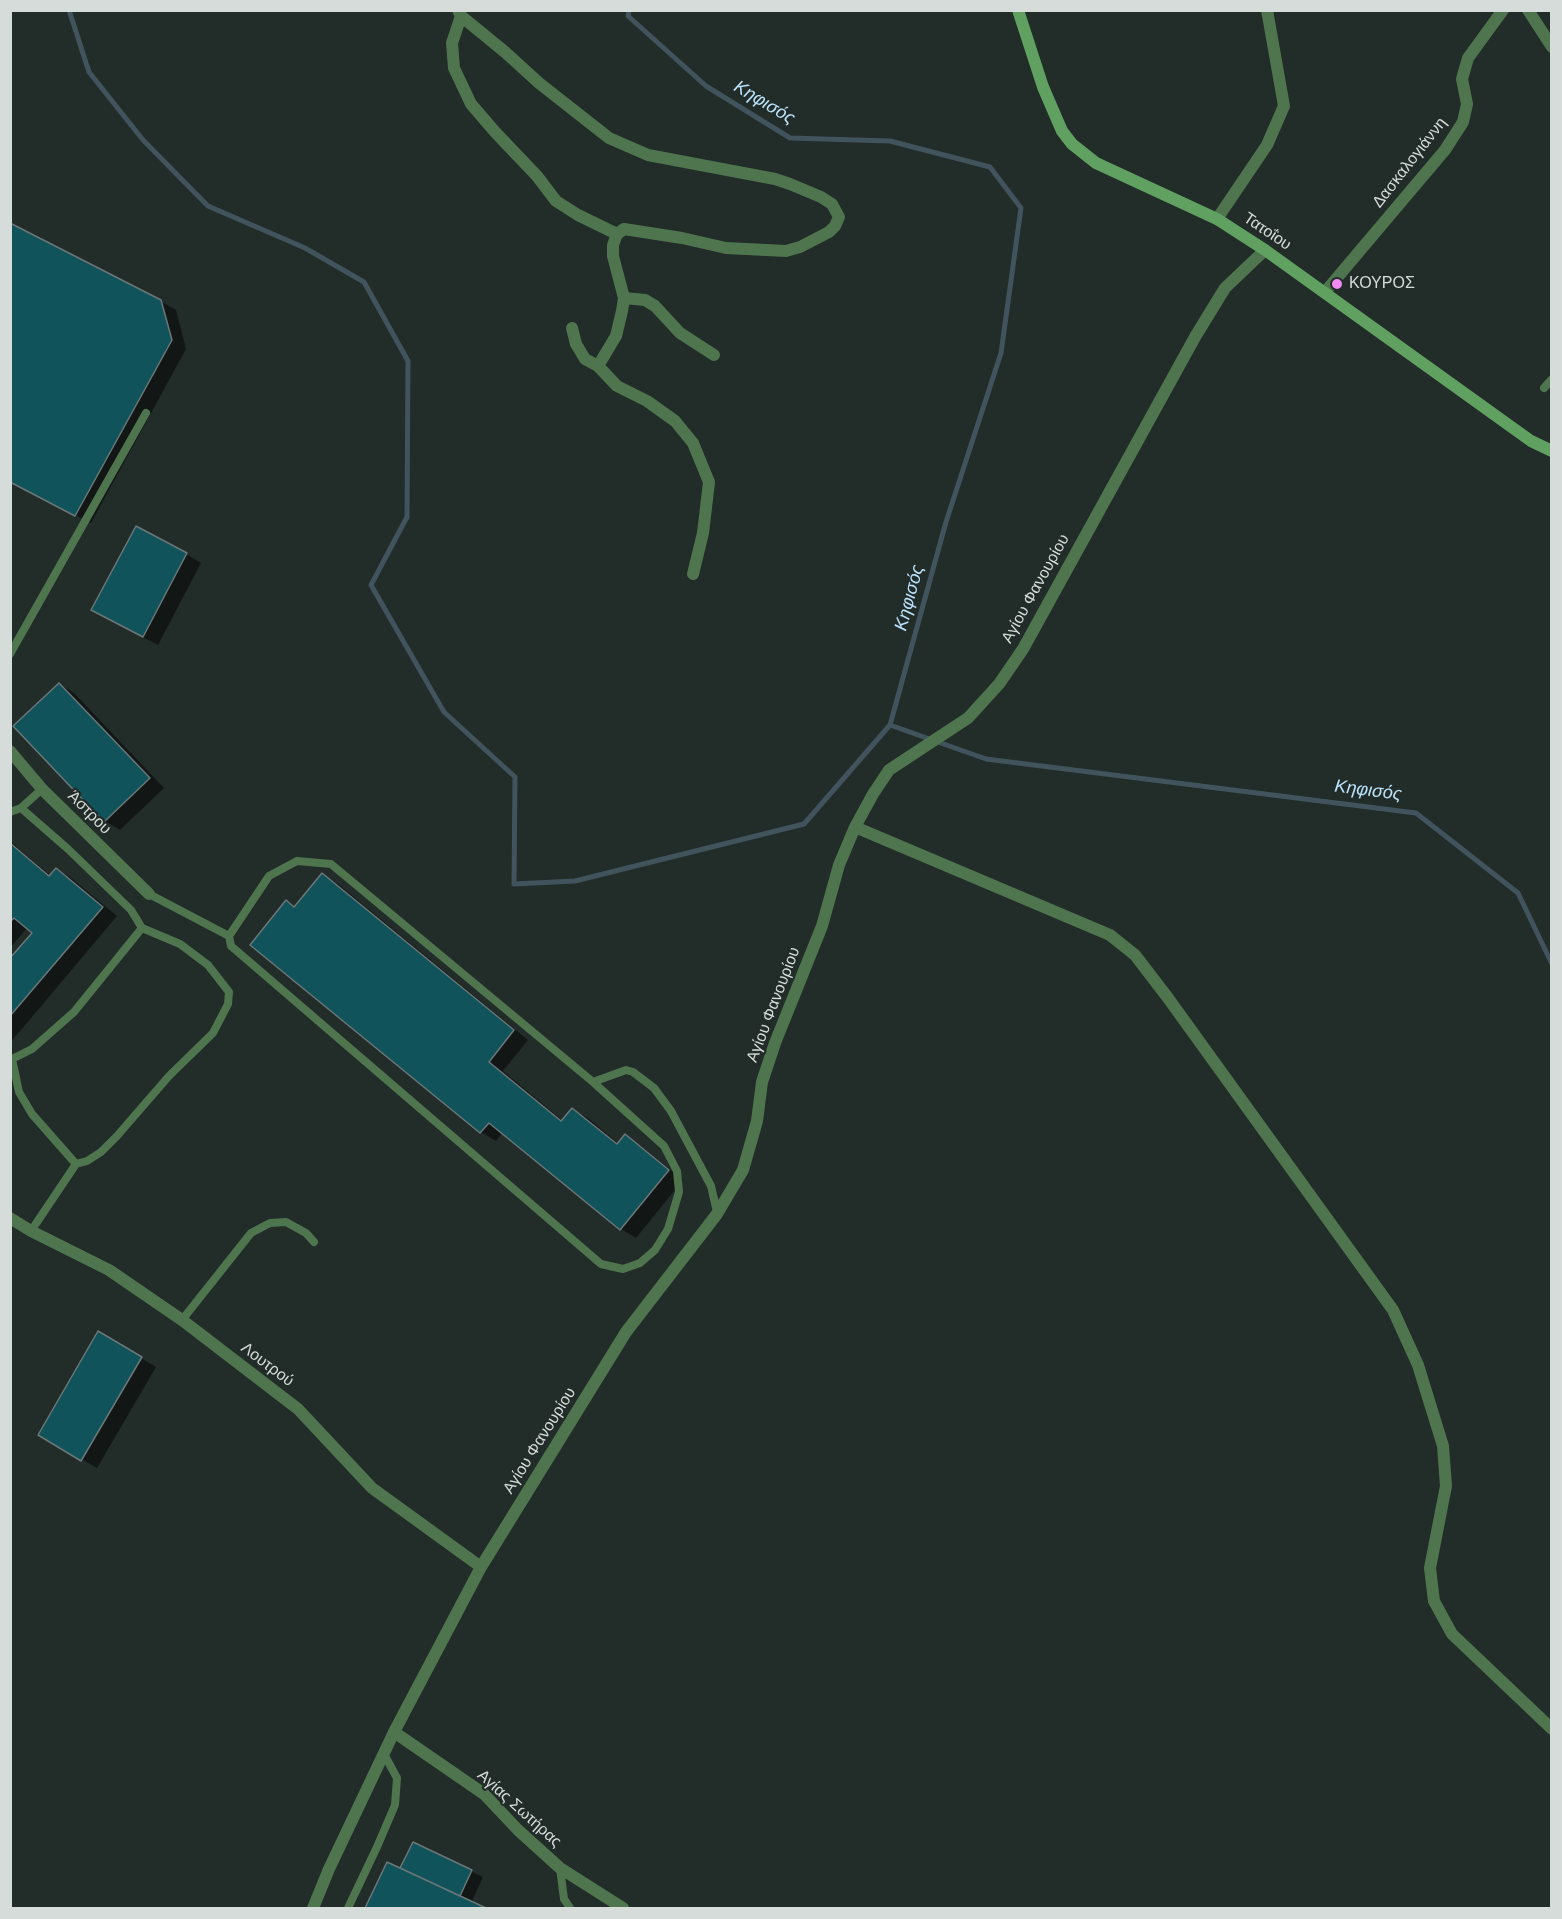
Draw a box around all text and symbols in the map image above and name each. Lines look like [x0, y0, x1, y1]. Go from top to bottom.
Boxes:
water label: Κηφισός [730, 76, 798, 130]
street label: Δασκαλογιάννη [1369, 114, 1451, 212]
street label: Τατοΐου [1239, 209, 1295, 255]
place label: ΚΟΥΡΟΣ [1349, 274, 1415, 294]
marker: ΚΟΥΡΟΣ [1330, 277, 1344, 291]
street label: Αγίου Φανουρίου [998, 531, 1074, 647]
water label: Κηφισός [891, 563, 929, 633]
water label: Κηφισός [1333, 776, 1403, 806]
street label: Άστρου [63, 787, 115, 839]
street label: Αγίου Φανουρίου [743, 945, 805, 1065]
street label: Λουτρού [237, 1339, 297, 1391]
street label: Αγίου Φανουρίου [500, 1384, 580, 1498]
street label: Αγίας Σωτήρας [473, 1766, 565, 1852]

